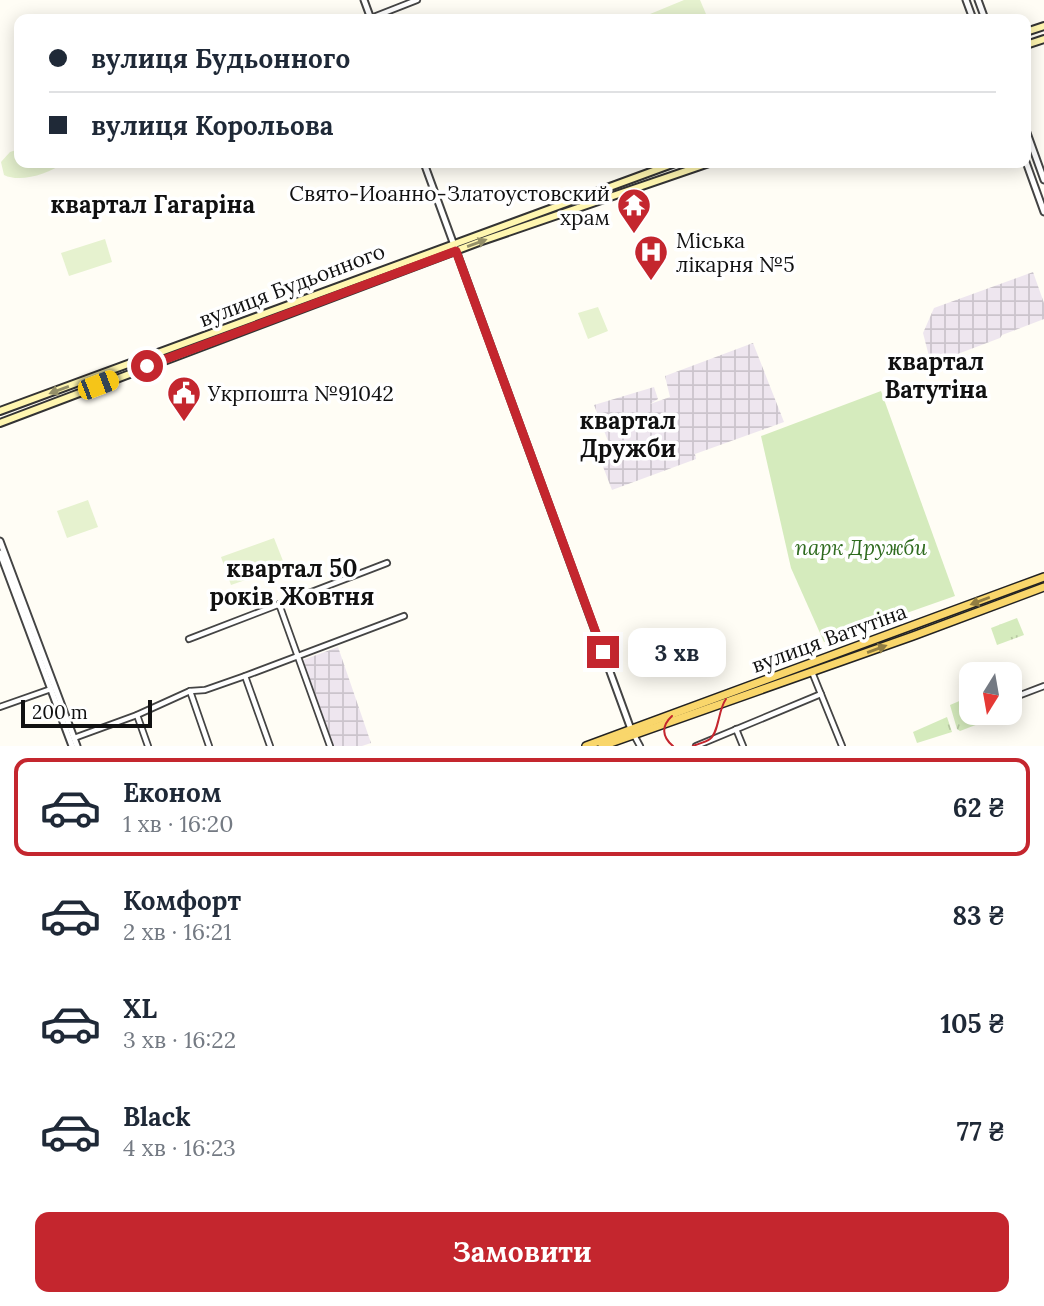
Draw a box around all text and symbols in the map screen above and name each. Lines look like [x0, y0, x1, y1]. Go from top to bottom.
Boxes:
text: вулиця Будьонного [91, 42, 350, 75]
text: вулиця Корольова [91, 109, 333, 142]
place label: Свято-Иоанно-Златоустовский храм [289, 180, 610, 231]
temple icon: Свято-Иоанно-Златоустовский храм [615, 186, 653, 235]
district label: квартал Гагаріна [51, 189, 256, 220]
place label: Міська лікарня №5 [676, 227, 795, 278]
hospital icon: Міська лікарня №5 [632, 233, 670, 282]
street label: вулиця Будьонного [195, 237, 389, 333]
one-way arrow [466, 238, 487, 249]
district label: квартал Ватутіна [884, 346, 988, 405]
route start [131, 350, 163, 382]
car [75, 368, 122, 402]
public building icon: Укрпошта №91042 [165, 374, 203, 423]
place label: Укрпошта №91042 [207, 380, 394, 407]
one-way arrow [49, 385, 70, 396]
district label: квартал Дружби [580, 405, 676, 464]
park label: парк Дружби [795, 534, 928, 561]
district label: квартал 50 років Жовтня [210, 553, 374, 612]
one-way arrow [969, 596, 990, 607]
street label: вулиця Ватутіна [748, 597, 910, 679]
callout: 3 хв [628, 628, 726, 676]
route end [587, 636, 619, 668]
text: 3 хв [655, 638, 699, 667]
one-way arrow [866, 643, 887, 654]
north arrow [959, 662, 1022, 724]
map controls [959, 662, 1022, 725]
scale bar [21, 697, 152, 729]
text: 200 m [32, 700, 88, 724]
icon: car [39, 776, 102, 839]
text: Економ [123, 776, 221, 809]
text: 62 ₴ [953, 791, 1005, 824]
text: 1 хв · 16:20 [123, 809, 234, 838]
icon: car [39, 884, 102, 947]
text: Комфорт [123, 884, 241, 917]
text: 83 ₴ [952, 899, 1005, 932]
text: 2 хв · 16:21 [123, 917, 232, 946]
icon: car [39, 992, 102, 1055]
text: XL [123, 992, 157, 1025]
text: 105 ₴ [940, 1007, 1005, 1040]
text: 3 хв · 16:22 [123, 1025, 236, 1054]
icon: car [39, 1100, 102, 1163]
text: Black [123, 1100, 191, 1133]
text: 77 ₴ [957, 1115, 1005, 1148]
text: 4 хв · 16:23 [123, 1133, 236, 1162]
button: Замовити [35, 1212, 1009, 1292]

